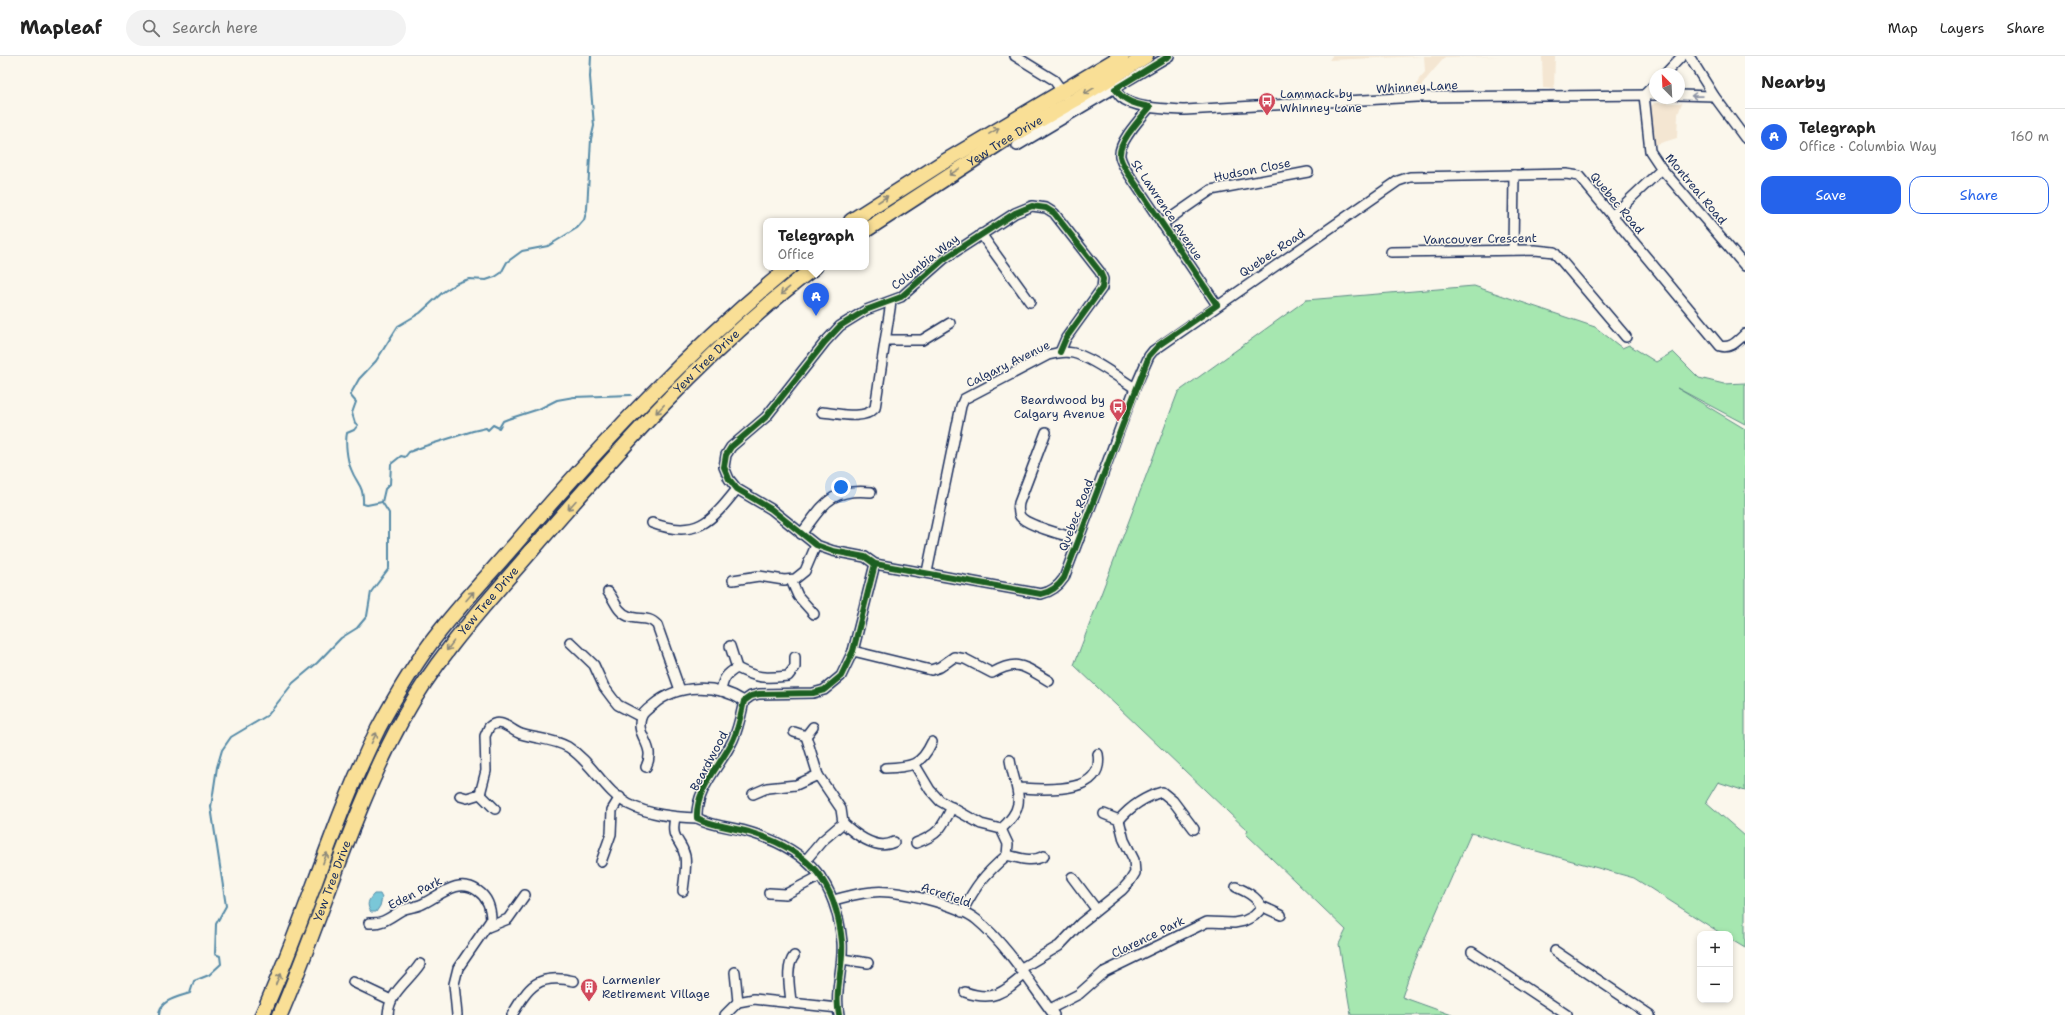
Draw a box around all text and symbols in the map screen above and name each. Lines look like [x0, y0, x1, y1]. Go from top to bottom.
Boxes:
search box [126, 10, 406, 46]
text: Mapleaf [20, 15, 102, 40]
icon: search [140, 17, 162, 39]
text: Search here [172, 18, 258, 38]
text: Map [1888, 19, 1918, 37]
text: Layers [1940, 19, 1984, 37]
text: Share [2006, 19, 2045, 37]
north arrow [1649, 68, 1685, 104]
text: Nearby [1761, 71, 1826, 93]
street label: Whinney Lane [1376, 77, 1459, 97]
place label: Lammack by Whinney Lane [1280, 86, 1362, 116]
one-way arrow [1084, 87, 1095, 95]
bus stop icon: Lammack by Whinney Lane [1257, 91, 1277, 116]
one-way arrow [1691, 92, 1704, 100]
street label: Yew Tree Drive [964, 112, 1046, 170]
text: Telegraph [1799, 118, 1876, 138]
one-way arrow [988, 127, 999, 135]
text: A [1769, 128, 1779, 145]
text: 160 m [2011, 128, 2049, 145]
text: Office · Columbia Way [1799, 138, 1937, 155]
street label: Montreal Road [1662, 150, 1731, 228]
street label: Hudson Close [1212, 155, 1292, 185]
street label: St Lawrence Avenue [1127, 157, 1207, 264]
one-way arrow [949, 168, 960, 176]
street label: Quebec Road [1586, 169, 1648, 238]
button: Save [1761, 176, 1901, 214]
button: Share [1909, 176, 2049, 214]
one-way arrow [877, 195, 888, 203]
popup [763, 218, 869, 270]
street label: Quebec Road [1236, 225, 1308, 281]
text: Telegraph [778, 226, 854, 246]
street label: Columbia Way [888, 230, 962, 294]
street label: Vancouver Crescent [1423, 230, 1537, 248]
text: Office [778, 246, 814, 263]
pin: A [803, 283, 829, 316]
one-way arrow [780, 287, 790, 296]
street label: Yew Tree Drive [670, 326, 743, 397]
street label: Calgary Avenue [963, 337, 1053, 391]
place label: Beardwood by Calgary Avenue [1014, 392, 1105, 422]
bus stop icon: Beardwood by Calgary Avenue [1108, 397, 1128, 422]
one-way arrow [655, 404, 665, 414]
street label: Quebec Road [1055, 476, 1097, 553]
your location [831, 477, 851, 497]
one-way arrow [567, 500, 577, 510]
street label: Yew Tree Drive [455, 563, 522, 639]
one-way arrow [466, 591, 475, 601]
one-way arrow [446, 640, 455, 651]
street label: Beardwood [686, 728, 732, 794]
one-way arrow [371, 732, 378, 744]
street label: Yew Tree Drive [310, 838, 355, 924]
one-way arrow [321, 853, 329, 865]
street label: Eden Park [385, 873, 445, 913]
street label: Acrefield [919, 879, 973, 911]
street label: Clarence Park [1109, 912, 1187, 962]
map controls [1697, 931, 1733, 1003]
button: + [1697, 931, 1733, 967]
button: − [1697, 967, 1733, 1003]
place label: Larmenier Retirement Village [602, 972, 710, 1002]
one-way arrow [274, 974, 282, 986]
building icon: Larmenier Retirement Village [579, 977, 599, 1002]

